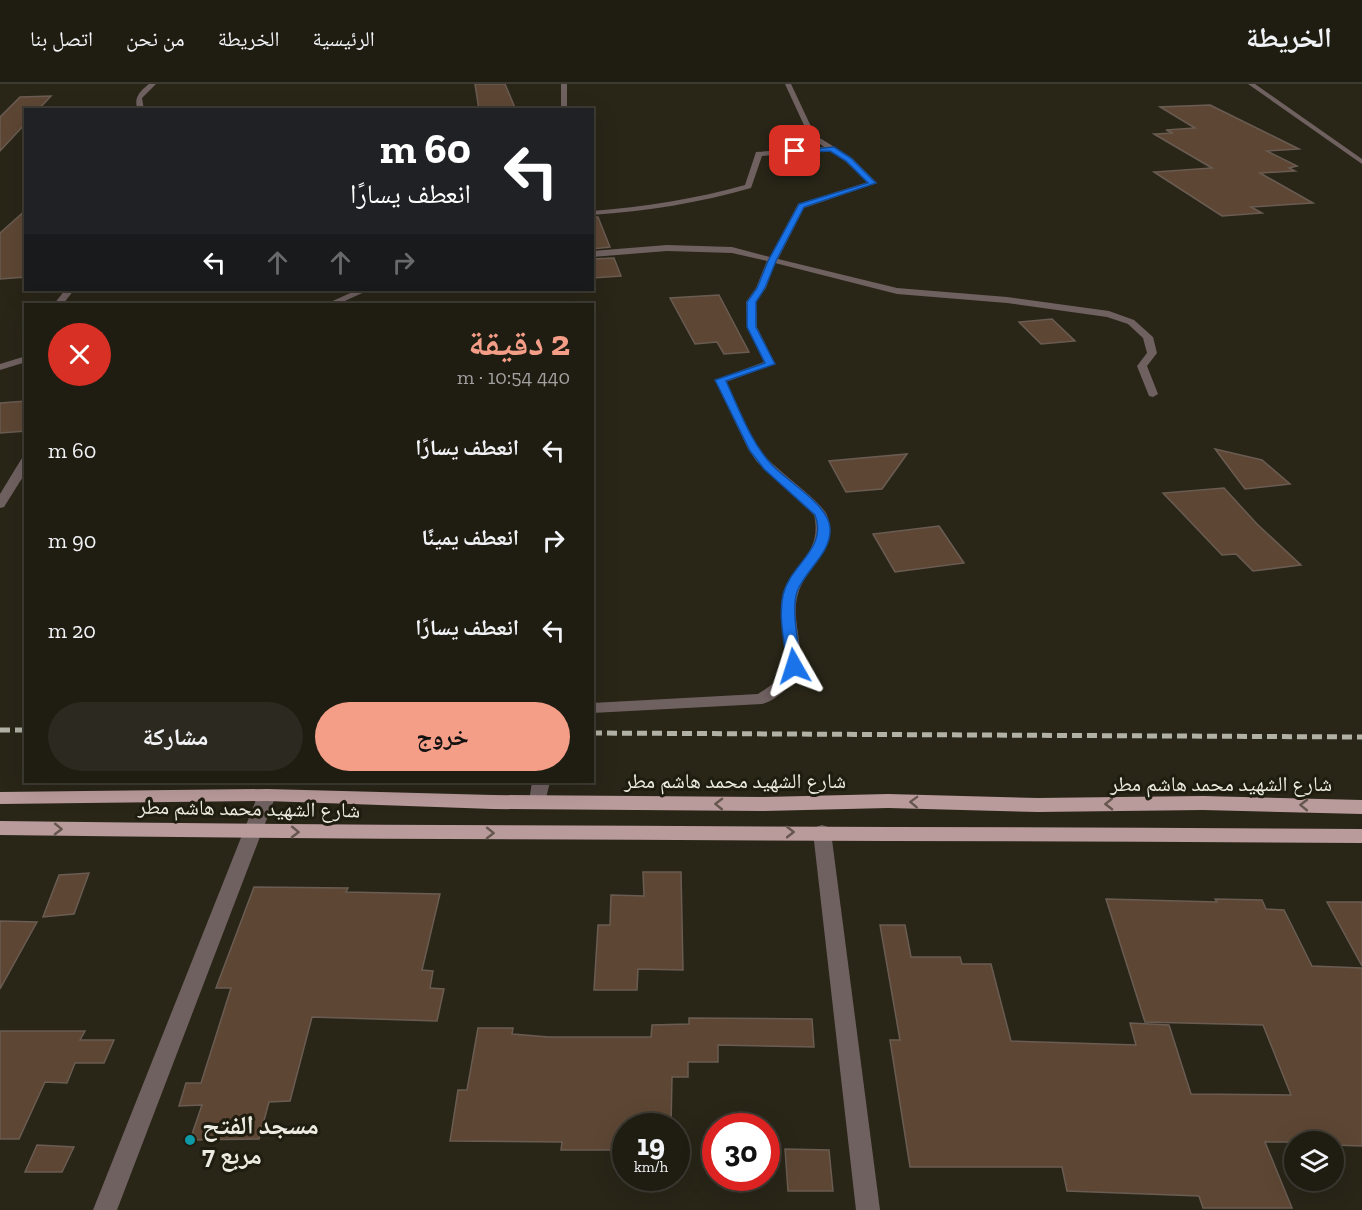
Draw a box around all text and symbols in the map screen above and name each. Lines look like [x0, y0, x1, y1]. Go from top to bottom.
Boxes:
text: الخريطة [1246, 21, 1332, 54]
text: اتصل بنا [30, 26, 93, 51]
text: من نحن [126, 26, 185, 51]
text: الخريطة [218, 26, 279, 51]
text: الرئيسية [312, 26, 375, 51]
text: 60 m [380, 123, 471, 174]
pin [769, 125, 820, 176]
icon: left [492, 132, 570, 210]
icon: arrive [778, 134, 811, 167]
text: انعطف يسارًا [350, 178, 471, 210]
icon: left [198, 246, 231, 279]
icon: ahead [261, 246, 294, 279]
icon: ahead [324, 246, 357, 279]
icon: right [387, 246, 420, 279]
text: 2 دقيقة [468, 321, 570, 364]
button: close [48, 323, 111, 386]
text: 440 m · 10:54 [457, 365, 570, 389]
text: انعطف يسارًا [415, 434, 519, 461]
icon: left [537, 434, 570, 467]
text: 60 m [48, 437, 96, 464]
text: انعطف يمينًا [422, 524, 519, 551]
icon: right [537, 524, 570, 557]
text: 90 m [48, 527, 96, 554]
text: انعطف يسارًا [415, 614, 519, 641]
icon: left [537, 614, 570, 647]
text: 20 m [48, 617, 96, 644]
position arrow [762, 634, 826, 698]
button: مشاركة [48, 702, 303, 771]
button: خروج [315, 702, 570, 771]
street label: شارع الشهيد محمد هاشم مطر [623, 768, 846, 795]
street label: شارع الشهيد محمد هاشم مطر [1109, 771, 1332, 798]
street label: شارع الشهيد محمد هاشم مطر [137, 794, 360, 824]
one-way arrow [909, 795, 918, 808]
one-way arrow [714, 798, 723, 810]
one-way arrow [1104, 798, 1113, 810]
one-way arrow [1299, 799, 1308, 812]
one-way arrow [54, 822, 63, 835]
one-way arrow [291, 826, 300, 838]
one-way arrow [486, 826, 495, 839]
one-way arrow [786, 826, 795, 838]
place label: مسجد الفتح مربع 7 [202, 1109, 319, 1172]
speed limit sign: 30 [702, 1113, 780, 1191]
text: 19 [637, 1127, 665, 1163]
map controls [1284, 1131, 1344, 1191]
button: layers [1284, 1131, 1344, 1191]
marker: مسجد الفتح مربع 7 [183, 1133, 197, 1147]
text: km/h [634, 1158, 668, 1176]

